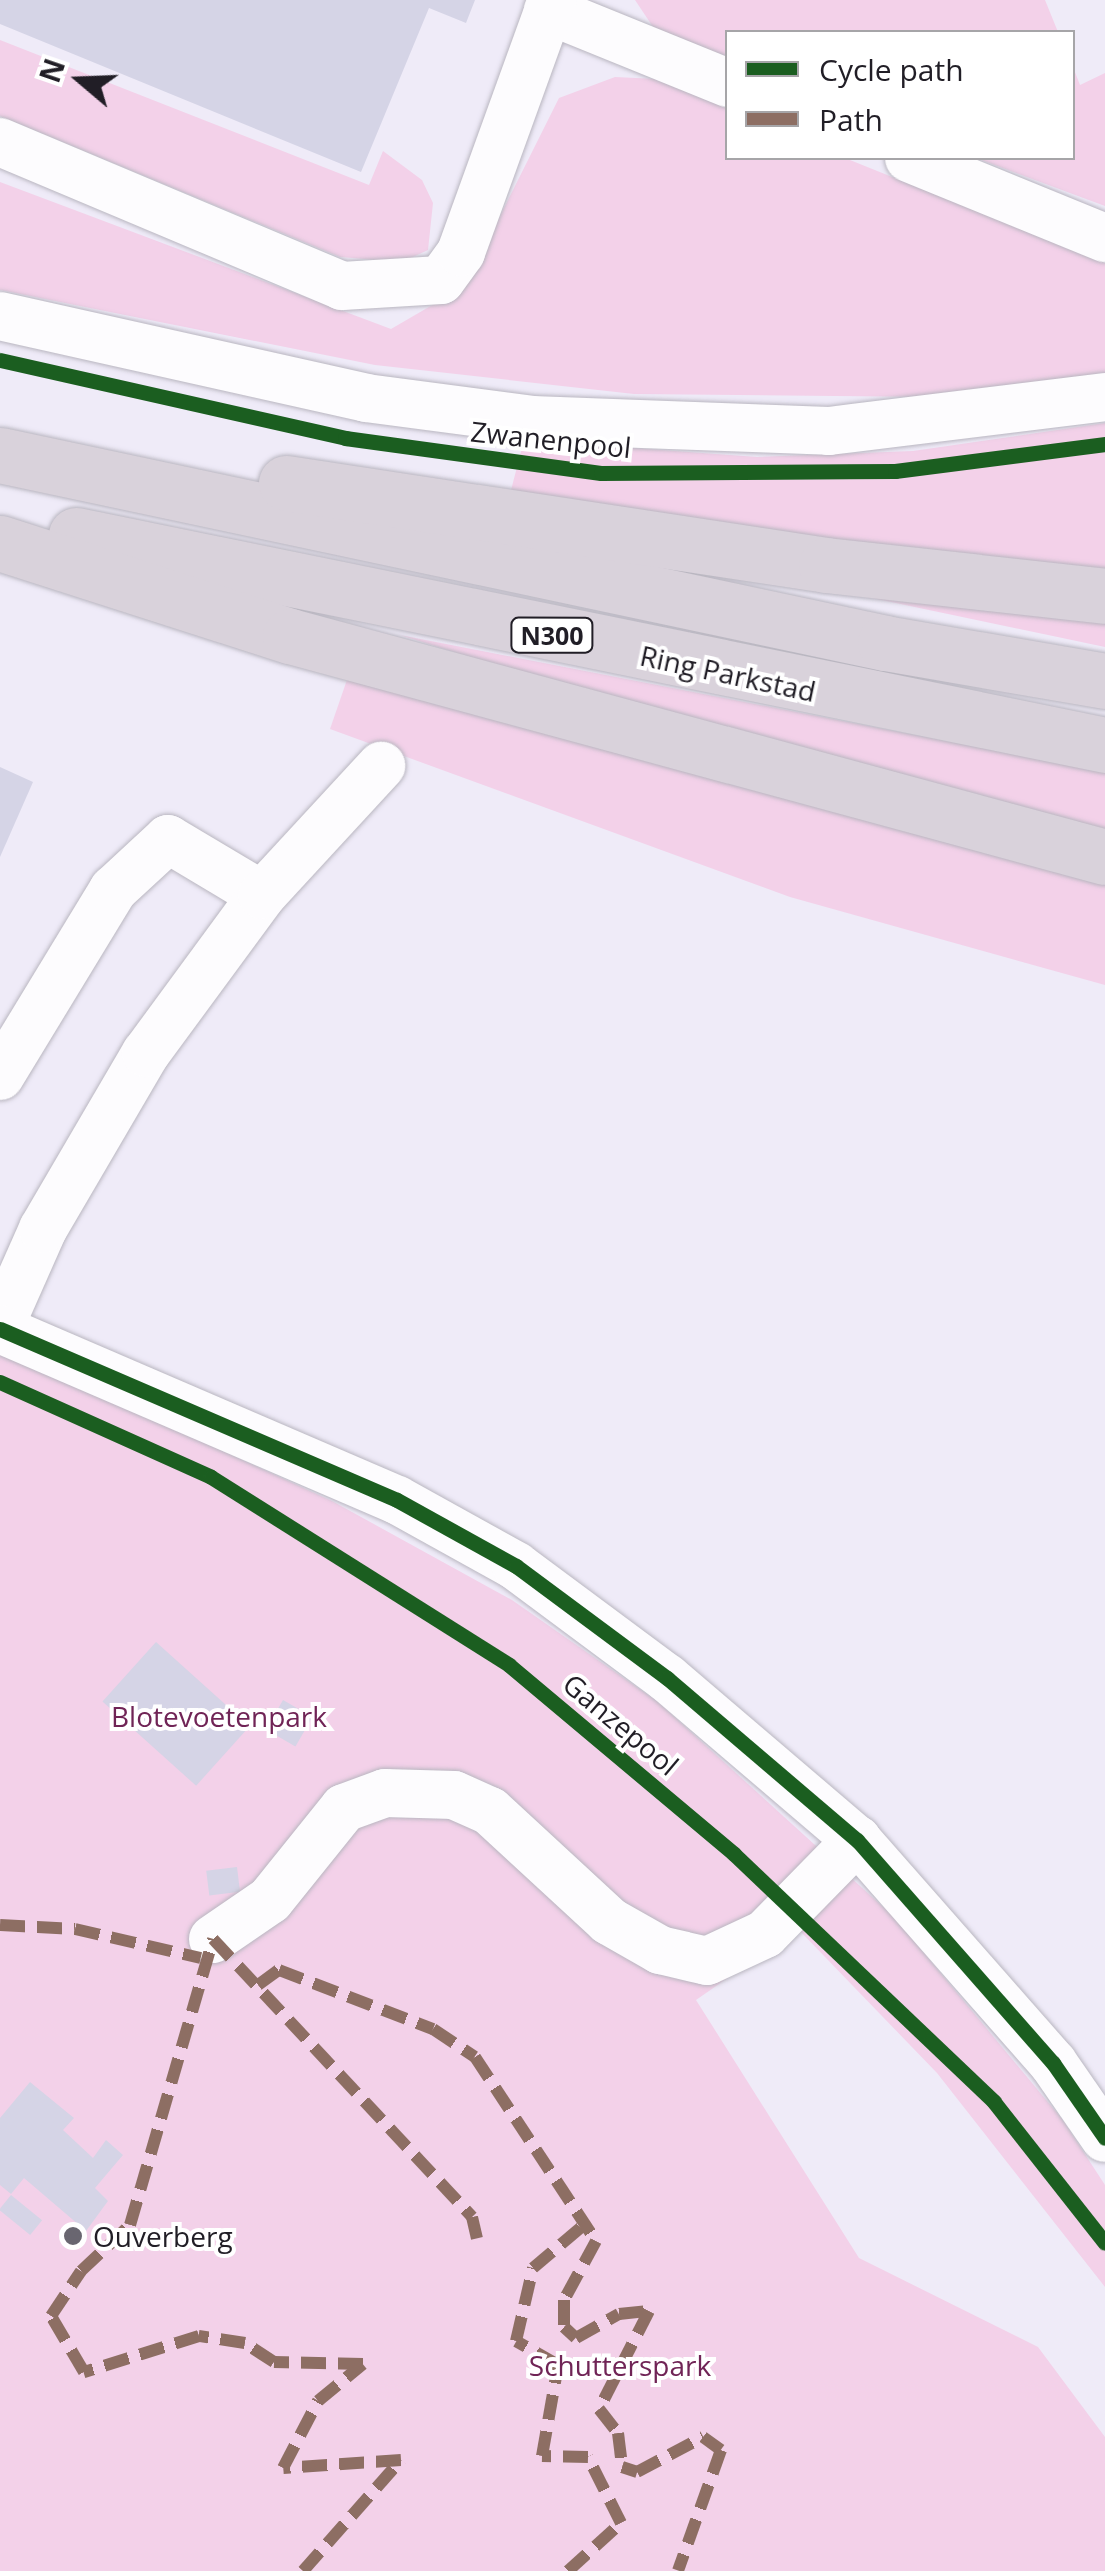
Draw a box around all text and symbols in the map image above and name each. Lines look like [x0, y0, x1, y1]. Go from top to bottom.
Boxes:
north arrow [30, 30, 130, 130]
legend [725, 30, 1075, 160]
text: Cycle path [819, 49, 964, 90]
text: N [30, 53, 73, 87]
text: Path [819, 99, 883, 140]
street label: Zwanenpool [469, 414, 633, 464]
road number: N300 [510, 615, 594, 655]
street label: Ring Parkstad [637, 638, 819, 708]
street label: Ganzepool [557, 1666, 685, 1782]
park label: Blotevoetenpark [111, 1699, 327, 1733]
place label: Ouverberg [93, 2219, 233, 2253]
marker: Ouverberg [62, 2225, 84, 2247]
park label: Schutterspark [529, 2348, 711, 2382]

